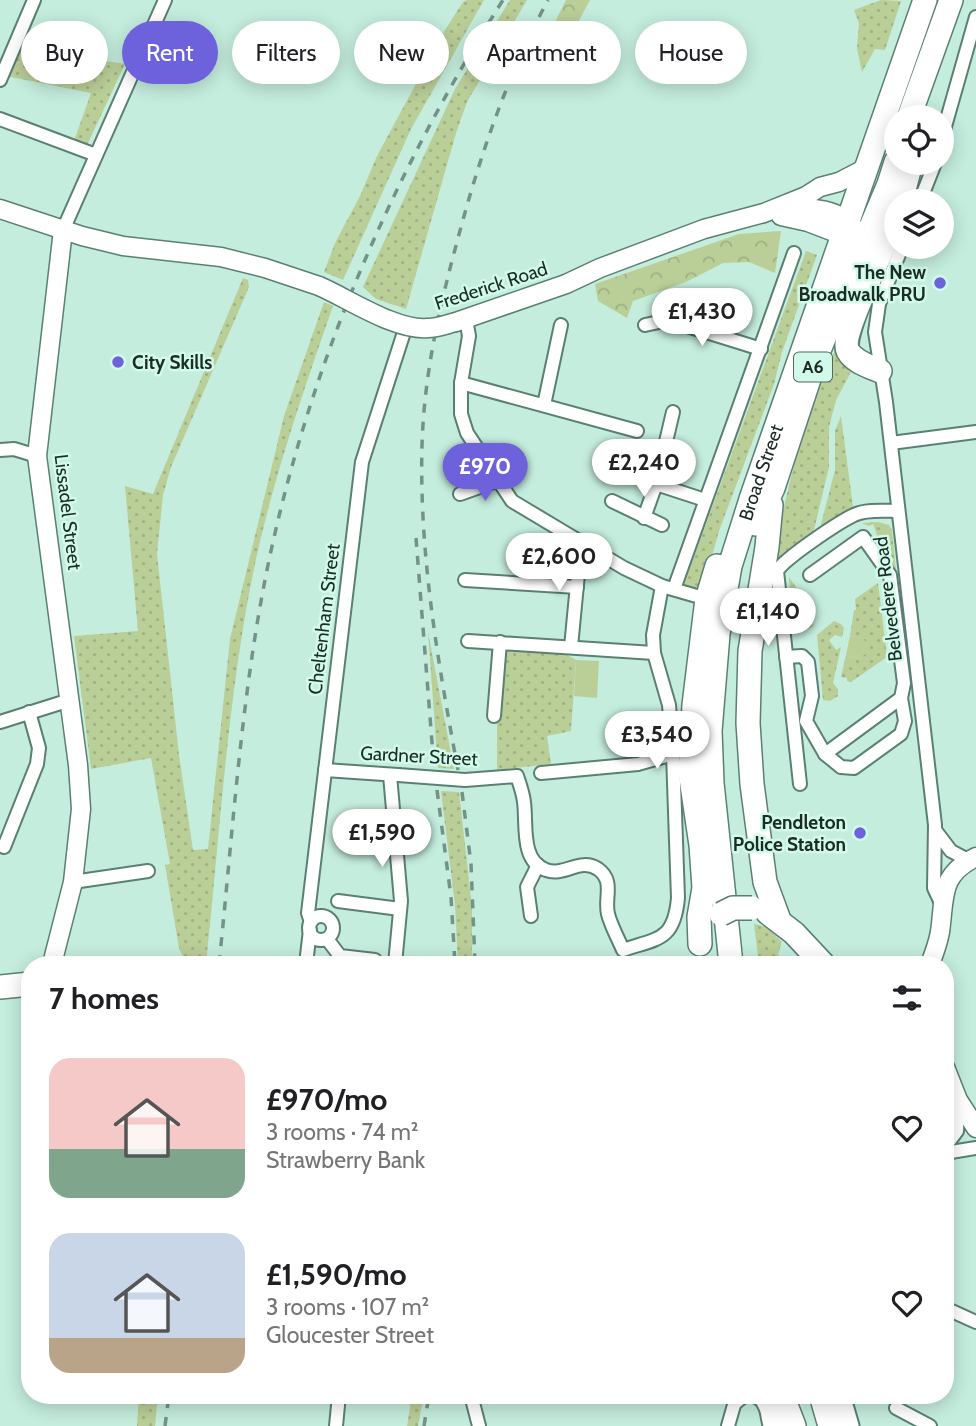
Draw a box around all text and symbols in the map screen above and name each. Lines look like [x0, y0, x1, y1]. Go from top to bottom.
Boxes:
chip: Buy [21, 21, 108, 84]
chip: Rent [122, 21, 218, 84]
chip: Filters [232, 21, 340, 84]
chip: New [354, 21, 449, 84]
chip: Apartment [463, 21, 621, 84]
chip: House [635, 21, 747, 84]
map controls [884, 105, 954, 259]
button: locate [884, 105, 954, 175]
button: layers [884, 189, 954, 259]
street label: Frederick Road [432, 257, 550, 315]
place label: The New Broadwalk PRU [798, 261, 926, 306]
marker: The New Broadwalk PRU [932, 275, 948, 291]
pin: £1,430 [645, 288, 759, 348]
text: £1,430 [668, 297, 736, 325]
place label: City Skills [132, 351, 212, 374]
road number: A6 [794, 352, 832, 382]
marker: City Skills [110, 354, 126, 370]
street label: Broad Street [734, 421, 788, 523]
pin: £2,240 [587, 440, 701, 499]
pin: £970 [444, 444, 526, 503]
text: £2,240 [608, 448, 680, 476]
text: £970 [459, 452, 511, 480]
street label: Lissadel Street [50, 453, 87, 572]
pin: £2,600 [502, 534, 616, 593]
street label: Belvedere Road [869, 535, 907, 663]
street label: Cheltenham Street [303, 542, 345, 696]
text: £2,600 [522, 542, 596, 570]
pin: £1,140 [711, 588, 825, 648]
text: £1,140 [736, 597, 800, 625]
pin: £3,540 [600, 712, 714, 771]
text: £3,540 [621, 720, 693, 748]
street label: Gardner Street [360, 741, 479, 771]
pin: £1,590 [325, 810, 439, 869]
place label: Pendleton Police Station [733, 811, 846, 856]
text: £1,590 [348, 818, 416, 846]
marker: Pendleton Police Station [852, 825, 868, 841]
icon: filters [888, 979, 926, 1017]
text: 7 homes [49, 980, 159, 1017]
text: £970/mo [266, 1081, 387, 1118]
icon: home [105, 1086, 189, 1170]
icon: heart [888, 1109, 926, 1147]
text: 3 rooms · 74 m² [266, 1118, 418, 1146]
text: Strawberry Bank [266, 1146, 425, 1174]
text: £1,590/mo [266, 1256, 407, 1293]
icon: home [105, 1261, 189, 1345]
icon: heart [888, 1284, 926, 1322]
text: 3 rooms · 107 m² [266, 1293, 429, 1321]
text: Gloucester Street [266, 1321, 434, 1349]

